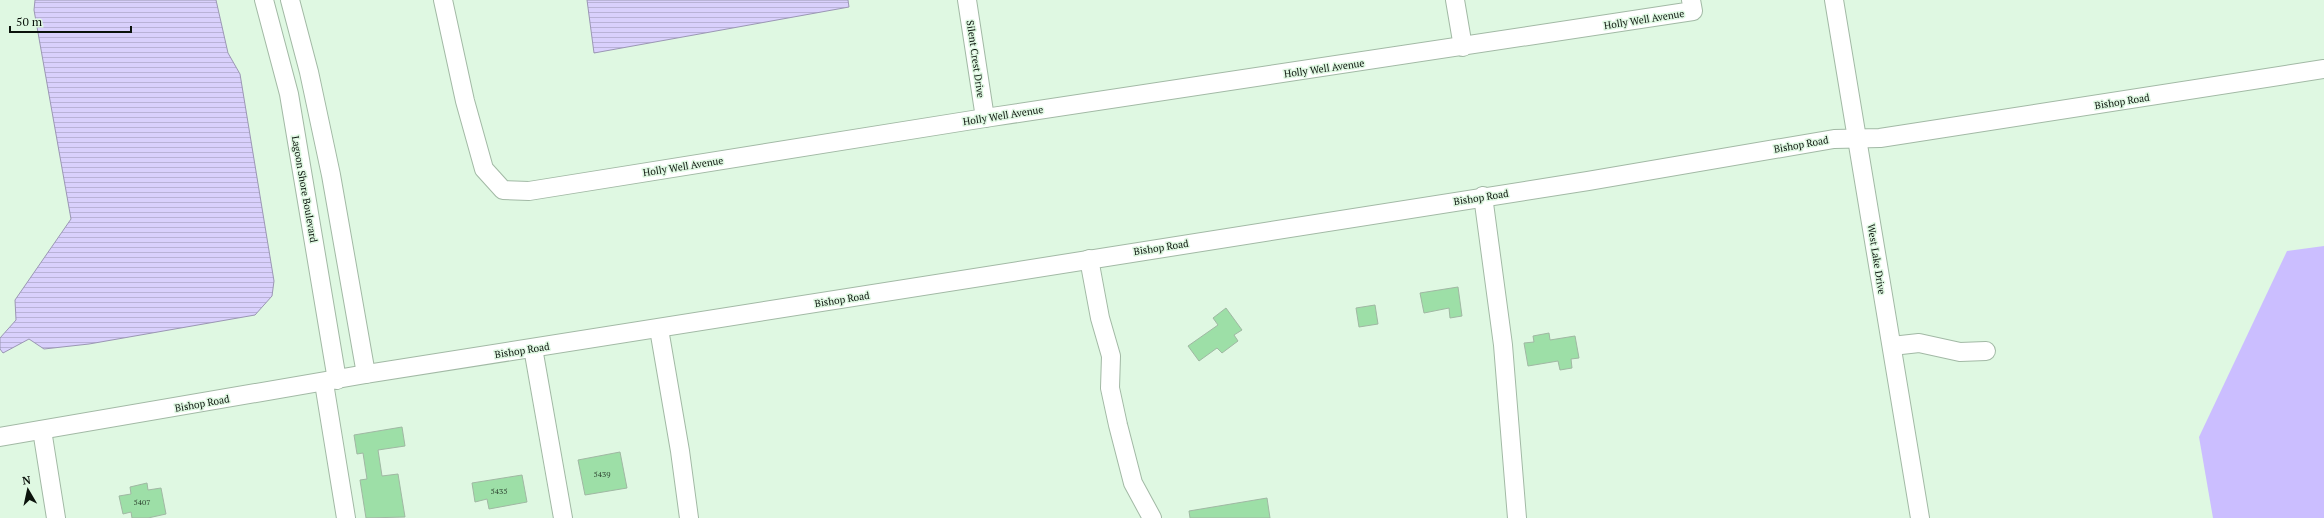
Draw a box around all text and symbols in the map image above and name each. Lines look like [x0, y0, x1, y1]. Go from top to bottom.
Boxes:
street label: Holly Well Avenue [1603, 7, 1685, 32]
scale bar [10, 8, 131, 34]
text: 50 m [16, 14, 43, 29]
street label: Silent Crest Drive [964, 19, 987, 99]
street label: Holly Well Avenue [1283, 56, 1365, 81]
street label: Bishop Road [2094, 91, 2151, 112]
street label: Holly Well Avenue [962, 103, 1044, 128]
street label: Bishop Road [1773, 133, 1830, 156]
street label: Lagoon Shore Boulevard [289, 135, 320, 244]
street label: Holly Well Avenue [642, 154, 724, 179]
street label: Bishop Road [1453, 187, 1510, 208]
street label: West Lake Drive [1865, 223, 1888, 295]
street label: Bishop Road [1133, 237, 1190, 258]
street label: Bishop Road [814, 289, 871, 310]
street label: Bishop Road [494, 340, 551, 361]
street label: Bishop Road [174, 392, 231, 415]
house number: 5439 [593, 469, 611, 479]
north arrow [8, 470, 48, 510]
text: N [21, 472, 32, 488]
house number: 5435 [490, 486, 508, 496]
house number: 5407 [133, 497, 151, 507]

